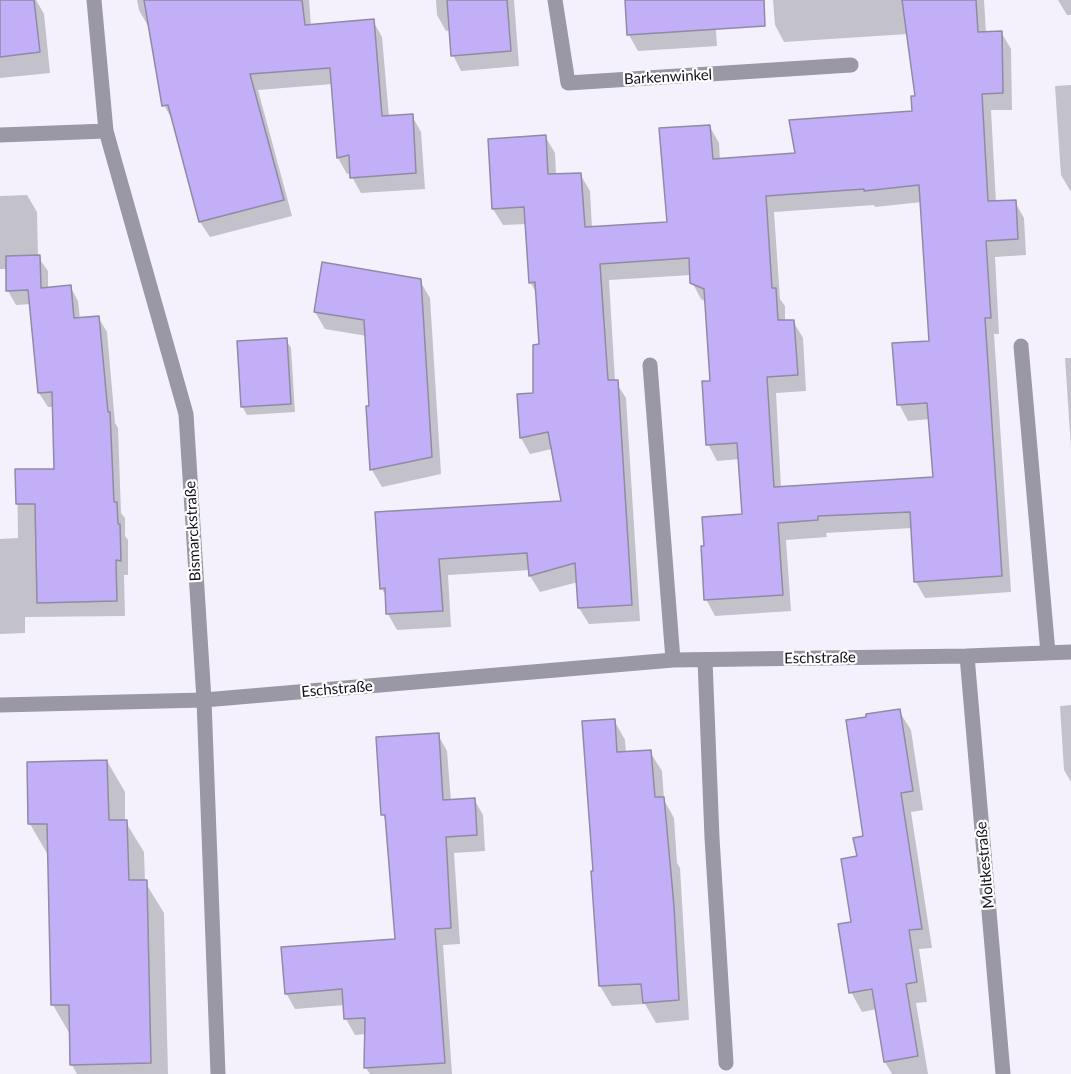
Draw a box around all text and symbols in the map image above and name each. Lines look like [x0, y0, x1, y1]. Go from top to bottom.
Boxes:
street label: Barkenwinkel [623, 66, 713, 88]
street label: Bismarckstraße [181, 480, 205, 582]
street label: Eschstraße [784, 648, 856, 668]
street label: Eschstraße [300, 677, 374, 701]
street label: Moltkestraße [972, 821, 998, 909]

